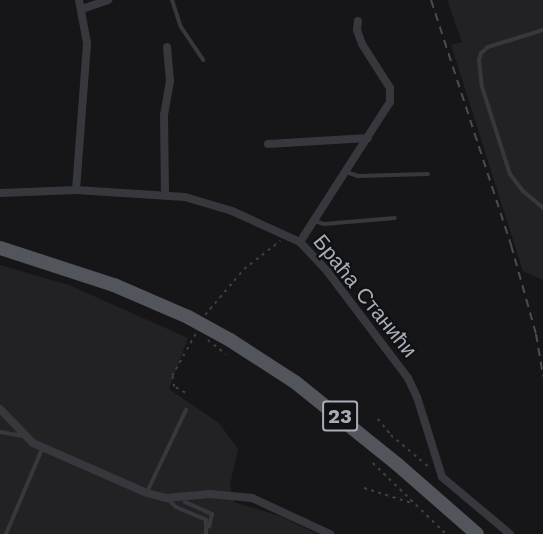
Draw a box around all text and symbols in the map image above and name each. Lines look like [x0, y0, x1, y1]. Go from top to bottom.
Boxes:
street label: Браћа Станићи [308, 230, 422, 362]
road number: 23 [322, 399, 358, 433]

